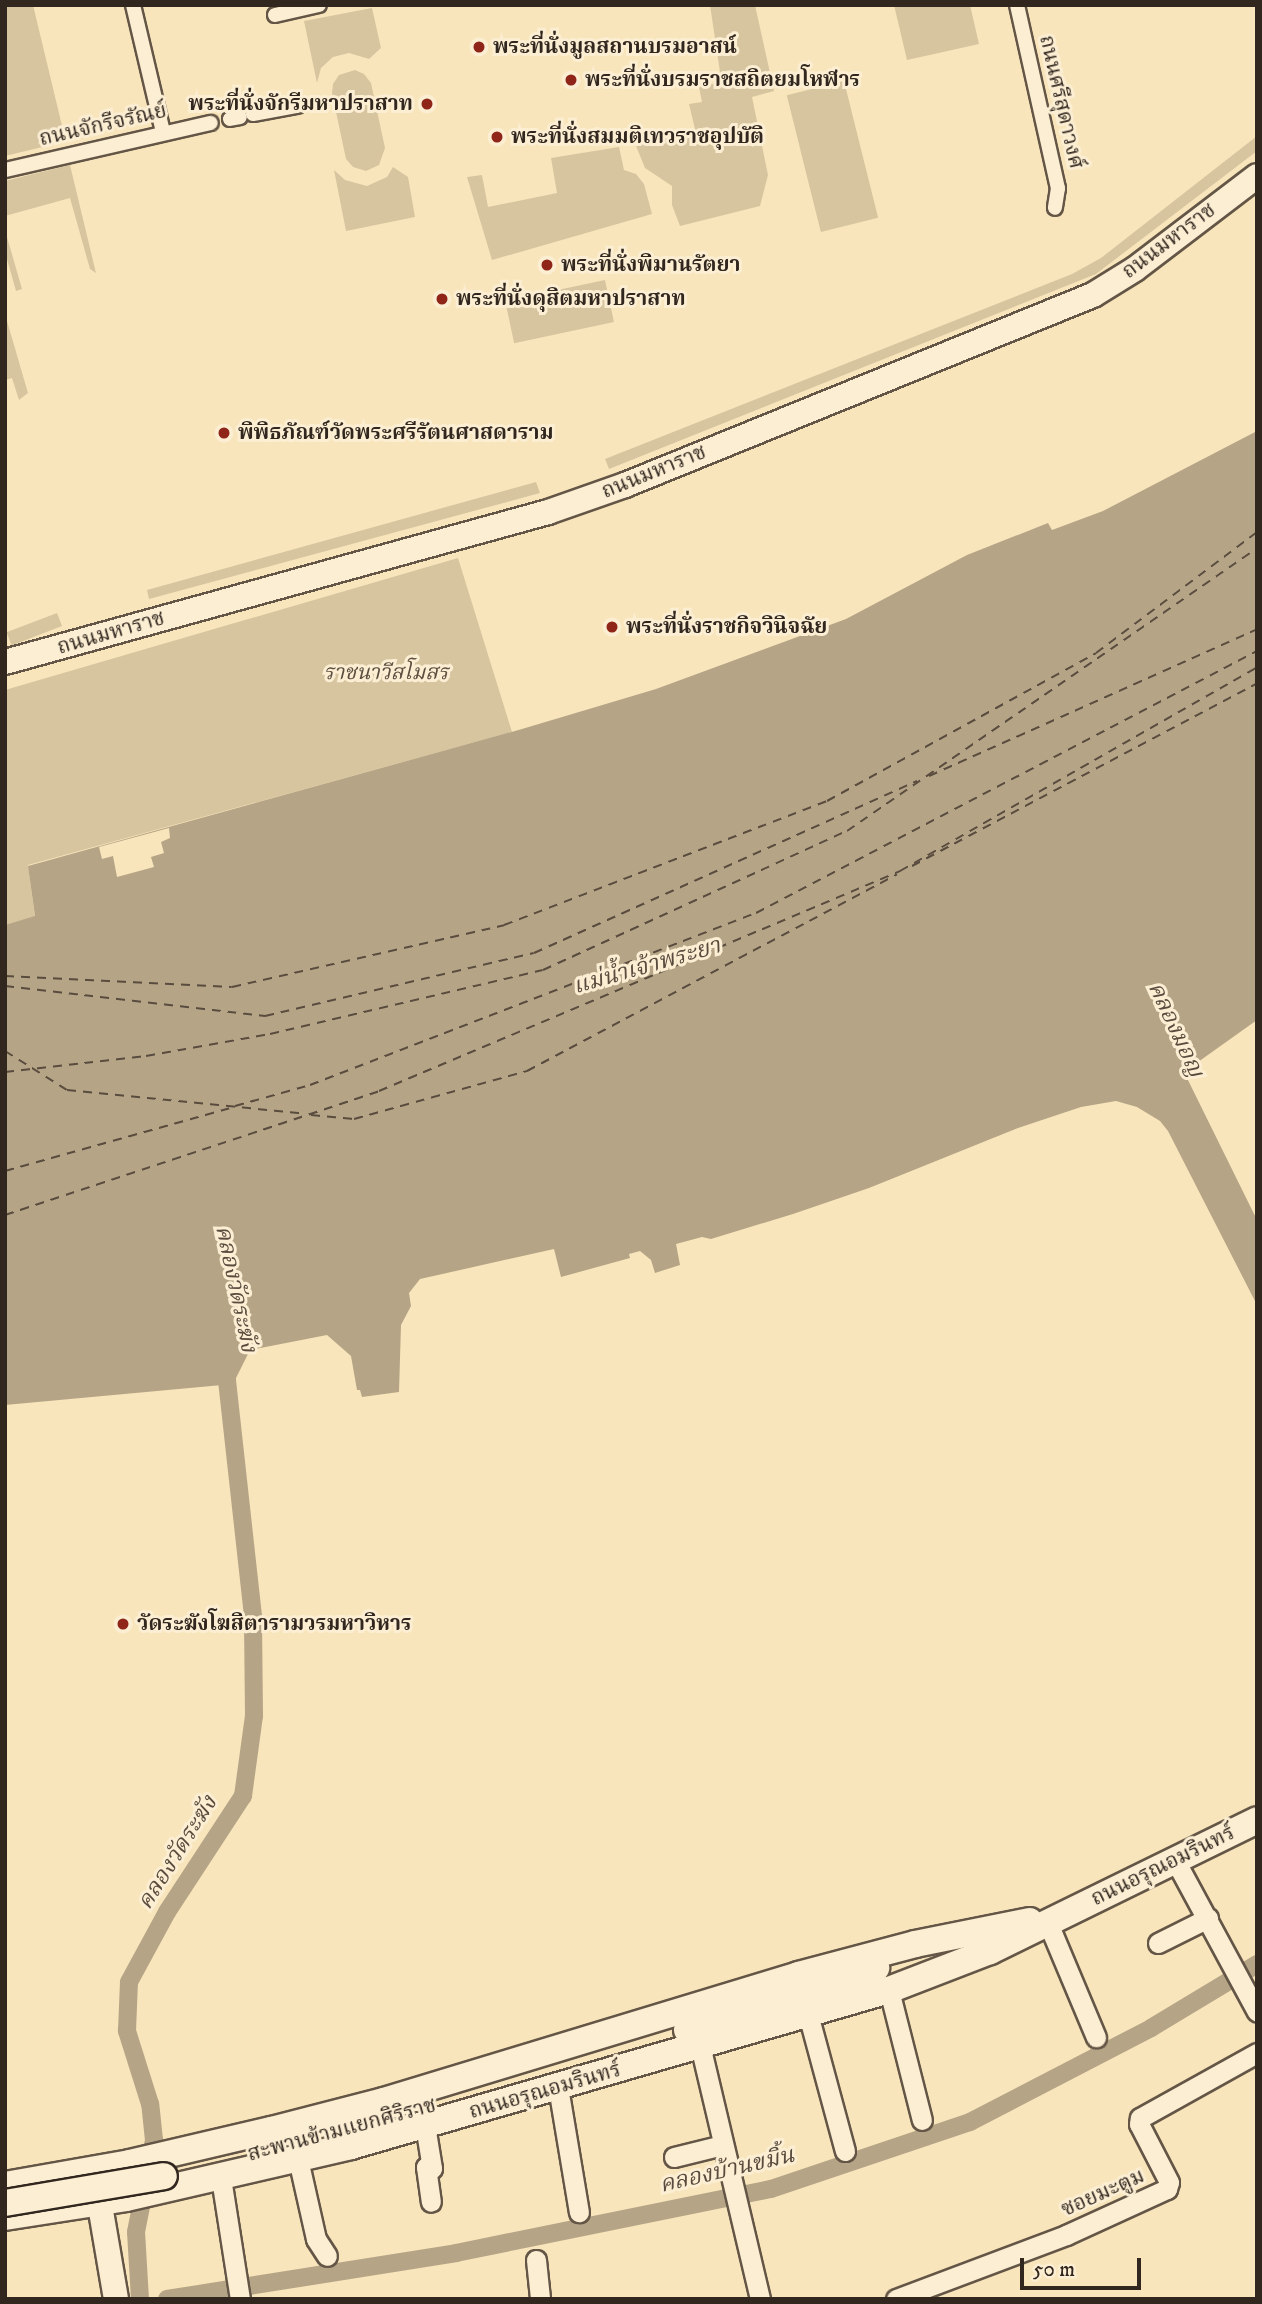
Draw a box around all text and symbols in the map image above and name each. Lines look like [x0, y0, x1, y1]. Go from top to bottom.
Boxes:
street label: ถนนศรีสุดาวงศ์ [1033, 33, 1089, 171]
place label: พระที่นั่งมูลสถานบรมอาสน์ [493, 34, 737, 60]
marker: พระที่นั่งมูลสถานบรมอาสน์ [471, 39, 487, 55]
place label: พระที่นั่งบรมราชสถิตยมโหฬาร [585, 67, 860, 93]
marker: พระที่นั่งบรมราชสถิตยมโหฬาร [563, 72, 579, 88]
place label: พระที่นั่งจักรีมหาปราสาท [188, 91, 413, 117]
marker: พระที่นั่งจักรีมหาปราสาท [419, 96, 435, 112]
street label: ถนนจักรีจรัณย์ [37, 98, 169, 152]
place label: พระที่นั่งสมมติเทวราชอุปบัติ [511, 124, 764, 150]
marker: พระที่นั่งสมมติเทวราชอุปบัติ [489, 129, 505, 145]
street label: ถนนมหาราช [1117, 198, 1221, 284]
place label: พระที่นั่งพิมานรัตยา [561, 252, 740, 278]
marker: พระที่นั่งพิมานรัตยา [539, 257, 555, 273]
place label: พระที่นั่งดุสิตมหาปราสาท [456, 286, 686, 312]
marker: พระที่นั่งดุสิตมหาปราสาท [434, 291, 450, 307]
place label: พิพิธภัณฑ์วัดพระศรีรัตนศาสดาราม [238, 420, 554, 446]
marker: พิพิธภัณฑ์วัดพระศรีรัตนศาสดาราม [216, 425, 232, 441]
street label: ถนนมหาราช [598, 440, 710, 504]
street label: ถนนมหาราช [54, 606, 168, 660]
place label: พระที่นั่งราชกิจวินิจฉัย [626, 614, 827, 640]
marker: พระที่นั่งราชกิจวินิจฉัย [604, 619, 620, 635]
park label: ราชนาวีสโมสร [323, 660, 449, 686]
water label: แม่น้ำเจ้าพระยา [570, 933, 724, 1001]
water label: คลองมอญ [1141, 978, 1209, 1082]
water label: คลองวัดระฆัง [208, 1223, 262, 1355]
place label: วัดระฆังโฆสิตารามวรมหาวิหาร [137, 1611, 412, 1637]
marker: วัดระฆังโฆสิตารามวรมหาวิหาร [115, 1616, 131, 1632]
water label: คลองวัดระฆัง [132, 1791, 224, 1915]
street label: ถนนอรุณอมรินทร์ [1087, 1820, 1239, 1912]
street label: ถนนอรุณอมรินทร์ [466, 2057, 624, 2125]
street label: สะพานข้ามแยกศิริราช [245, 2093, 439, 2167]
water label: คลองบ้านขมิ้น [657, 2142, 797, 2200]
street label: ซอยมะตูม [1057, 2163, 1149, 2223]
scale bar [1024, 2244, 1145, 2288]
text: 50 m [1033, 2257, 1075, 2283]

